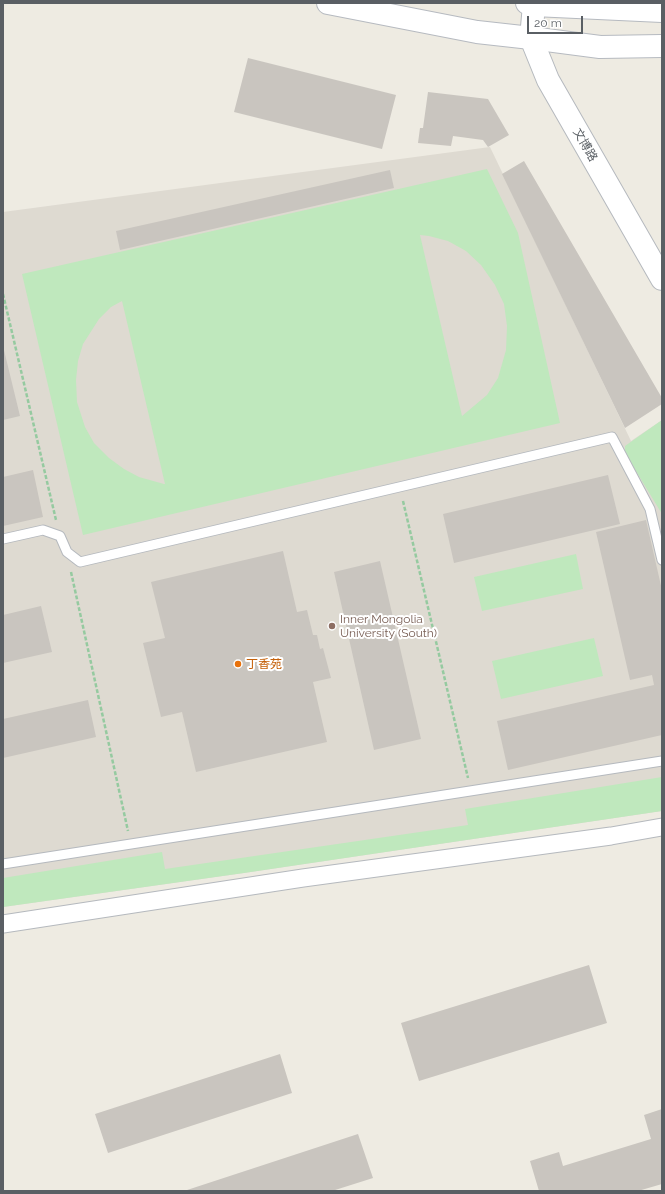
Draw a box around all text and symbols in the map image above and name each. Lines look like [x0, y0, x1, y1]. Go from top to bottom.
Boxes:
scale bar [529, 8, 585, 34]
text: 20 m [534, 16, 562, 30]
street label: 文博路 [570, 126, 600, 164]
place label: Inner Mongolia University (South) [340, 612, 437, 640]
marker: Inner Mongolia University (South) [327, 621, 337, 631]
place label: 丁香苑 [246, 657, 282, 671]
marker: 丁香苑 [233, 659, 243, 669]

